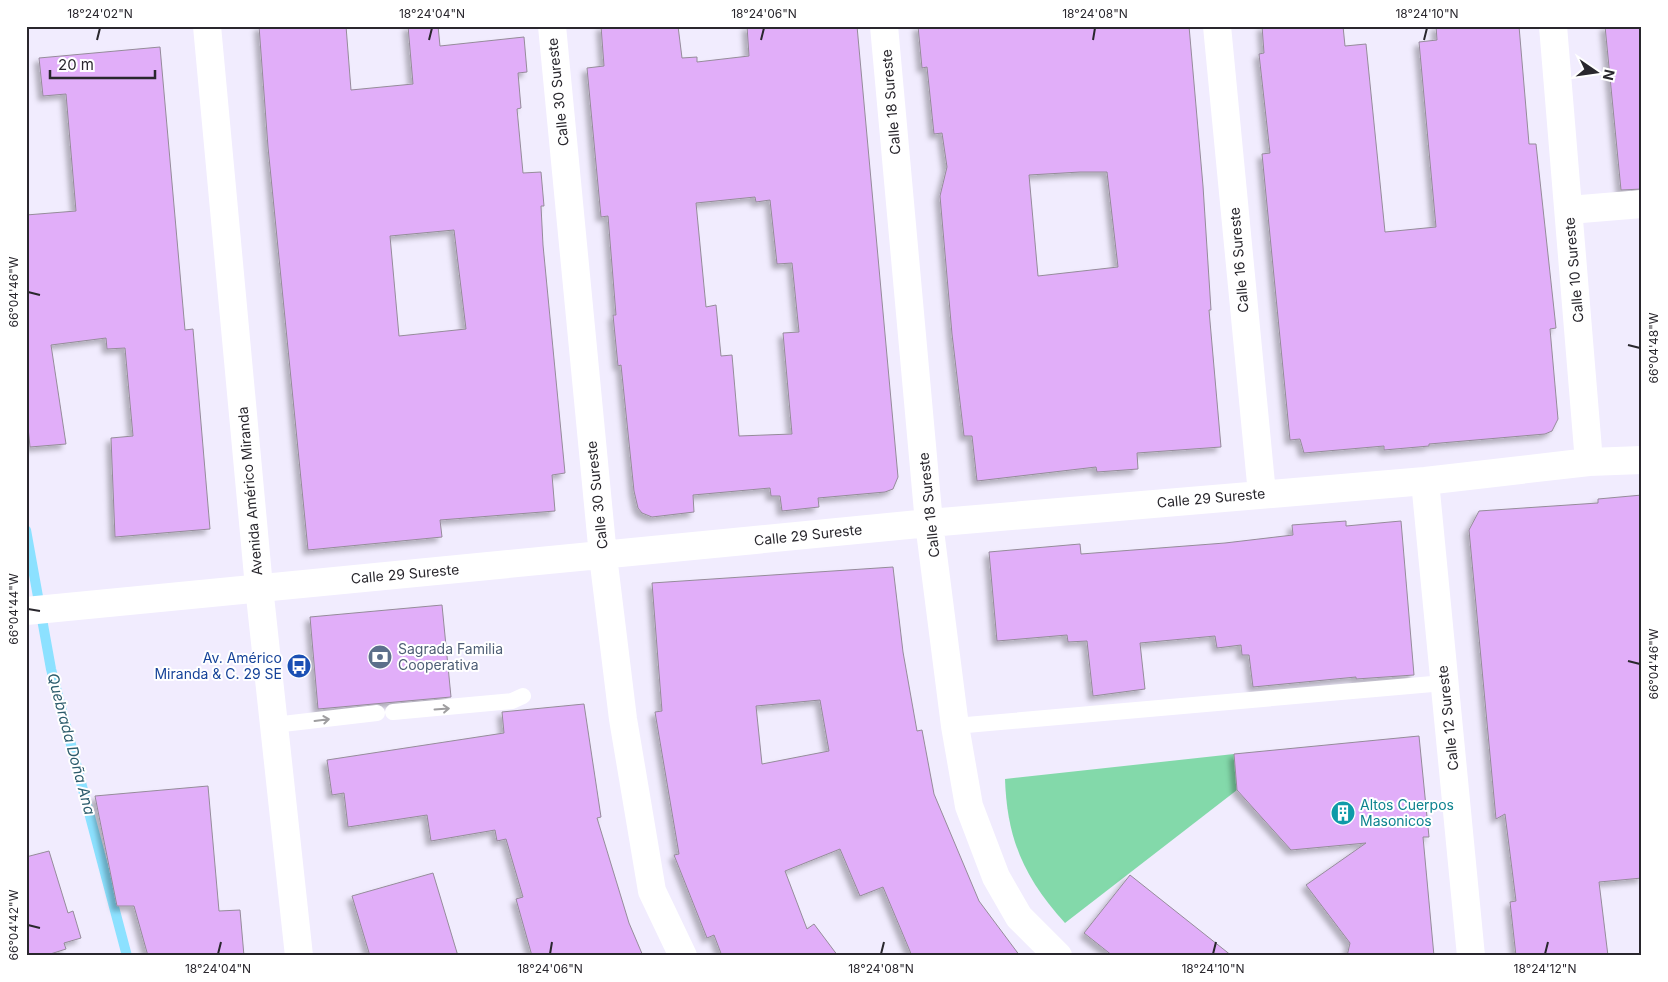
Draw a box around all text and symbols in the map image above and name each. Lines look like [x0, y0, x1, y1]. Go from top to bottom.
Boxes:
text: 18°24'02"N [67, 6, 133, 21]
text: 18°24'04"N [399, 6, 465, 21]
text: 18°24'06"N [731, 6, 797, 21]
text: 18°24'08"N [1062, 6, 1128, 21]
text: 18°24'10"N [1395, 6, 1459, 21]
street label: Calle 30 Sureste [543, 37, 572, 147]
scale bar [50, 48, 155, 80]
north arrow [1570, 48, 1620, 98]
street label: Calle 18 Sureste [877, 49, 904, 155]
text: 20 m [58, 55, 94, 74]
text: N [1600, 68, 1619, 82]
street label: Calle 16 Sureste [1225, 207, 1252, 313]
street label: Calle 10 Sureste [1560, 217, 1587, 324]
text: 66°04'46"W [6, 256, 21, 328]
text: 66°04'48"W [1646, 312, 1661, 384]
street label: Avenida Américo Miranda [234, 406, 265, 576]
street label: Calle 30 Sureste [582, 440, 611, 550]
street label: Calle 18 Sureste [915, 452, 942, 559]
street label: Calle 29 Sureste [1156, 484, 1266, 511]
street label: Calle 29 Sureste [753, 520, 863, 549]
street label: Calle 29 Sureste [350, 560, 460, 587]
text: 66°04'44"W [6, 573, 21, 645]
text: 66°04'46"W [1646, 628, 1661, 700]
place label: Sagrada Familia Cooperativa [398, 640, 503, 673]
bank icon: Sagrada Familia Cooperativa [367, 644, 393, 670]
place label: Av. Américo Miranda & C. 29 SE [154, 649, 282, 682]
bus stop icon: Av. Américo Miranda & C. 29 SE [286, 653, 312, 679]
street label: Calle 12 Sureste [1434, 665, 1461, 771]
water label: Quebrada Doña Ana [43, 671, 100, 817]
one-way arrow [434, 704, 450, 713]
one-way arrow [314, 715, 330, 725]
place label: Altos Cuerpos Masonicos [1360, 796, 1454, 829]
building icon: Altos Cuerpos Masonicos [1330, 800, 1356, 826]
text: 66°04'42"W [6, 889, 21, 961]
text: 18°24'04"N [185, 961, 251, 976]
text: 18°24'06"N [517, 961, 583, 976]
text: 18°24'08"N [848, 961, 914, 976]
text: 18°24'10"N [1181, 961, 1245, 976]
text: 18°24'12"N [1514, 961, 1576, 976]

